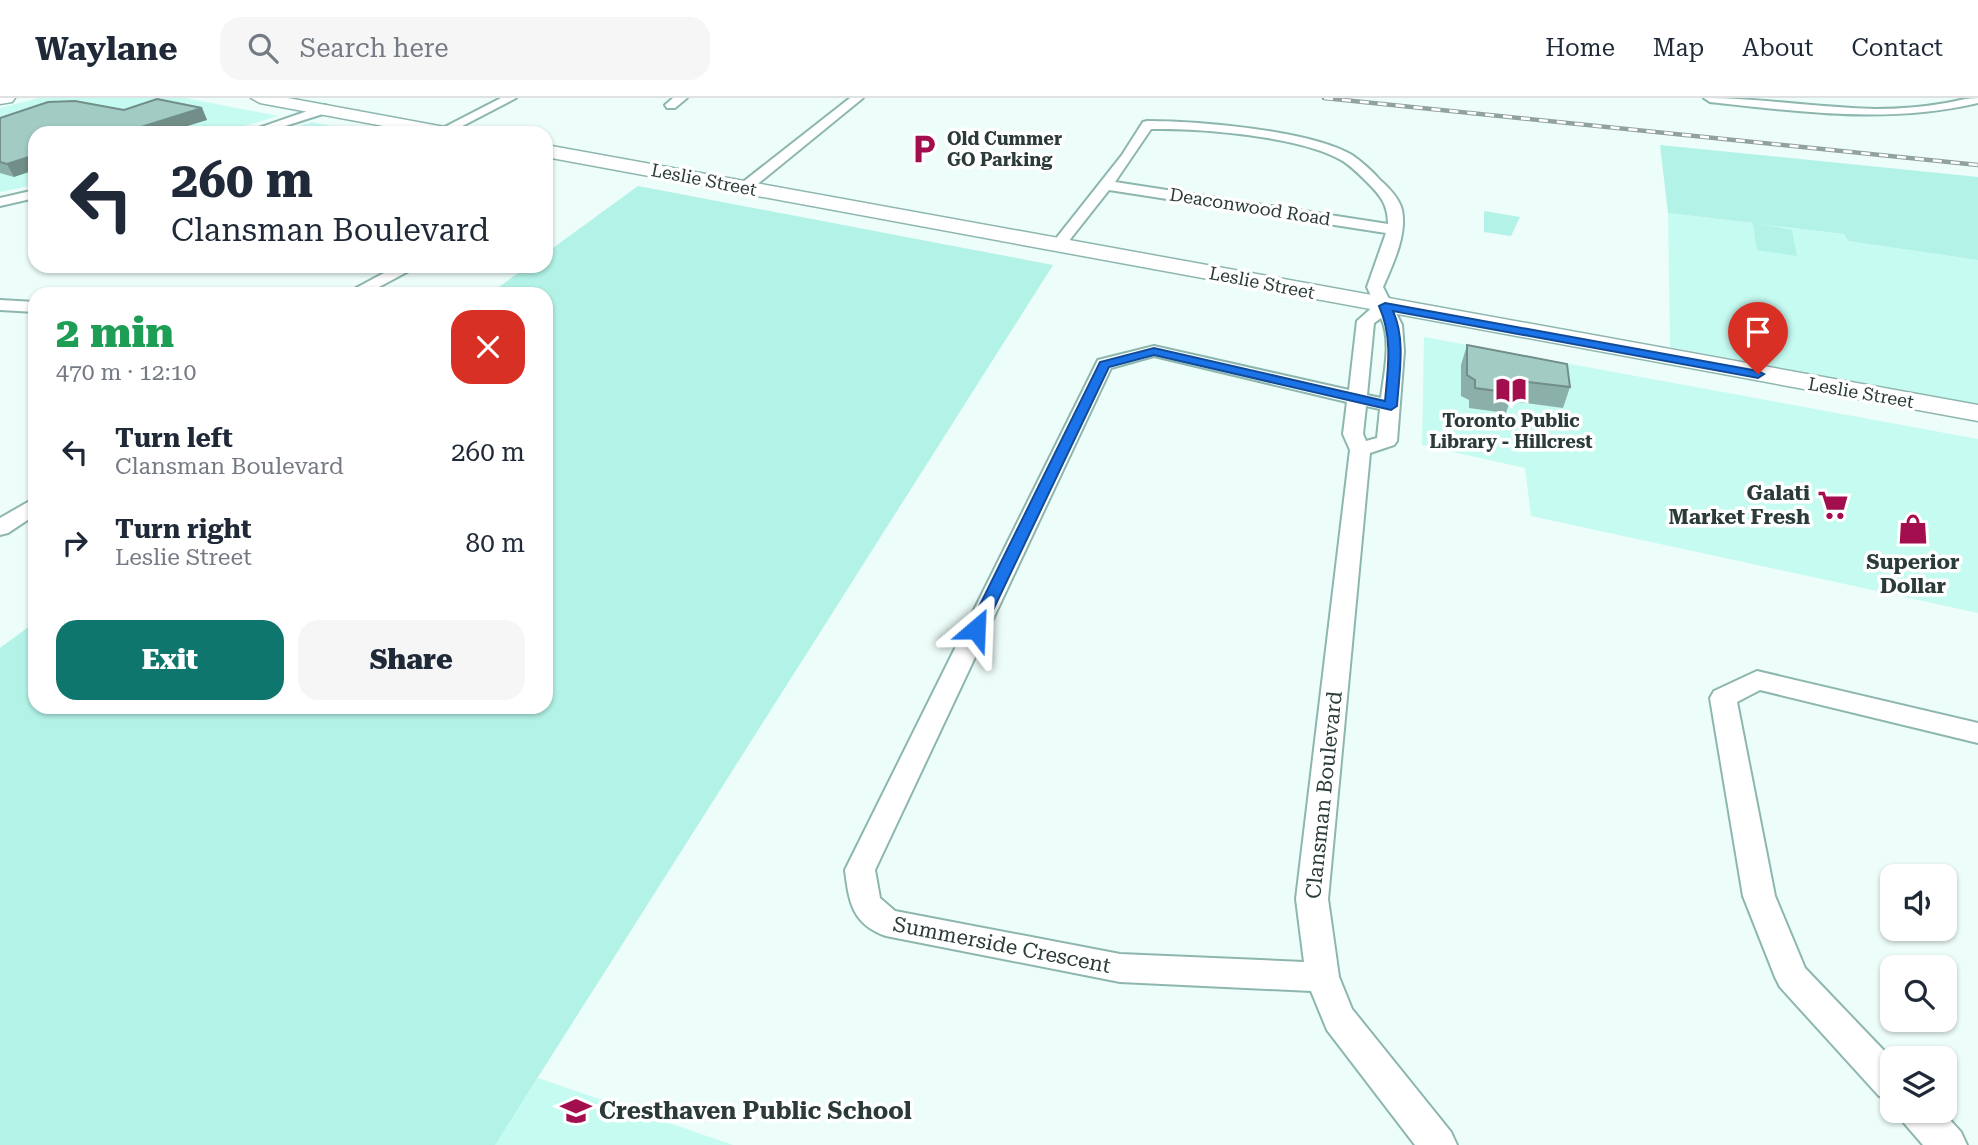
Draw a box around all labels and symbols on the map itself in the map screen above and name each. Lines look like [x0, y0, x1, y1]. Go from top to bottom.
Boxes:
place label: Old Cummer GO Parking [947, 128, 1062, 170]
parking icon: Old Cummer GO Parking [907, 132, 941, 166]
street label: Leslie Street [650, 159, 759, 200]
street label: Deaconwood Road [1168, 183, 1333, 230]
street label: Leslie Street [1208, 262, 1317, 303]
pin [1728, 302, 1788, 374]
library icon: Toronto Public Library - Hillcrest [1494, 373, 1528, 407]
street label: Leslie Street [1807, 373, 1916, 412]
place label: Toronto Public Library - Hillcrest [1430, 410, 1592, 452]
place label: Galati Market Fresh [1668, 481, 1810, 529]
supermarket icon: Galati Market Fresh [1816, 488, 1850, 522]
shop icon: Superior Dollar [1896, 512, 1930, 546]
place label: Superior Dollar [1866, 550, 1960, 598]
position arrow [939, 592, 1013, 666]
street label: Clansman Boulevard [1301, 689, 1347, 900]
street label: Summerside Crescent [891, 912, 1113, 978]
school or university icon: Cresthaven Public School [559, 1094, 593, 1128]
place label: Cresthaven Public School [599, 1097, 912, 1125]

